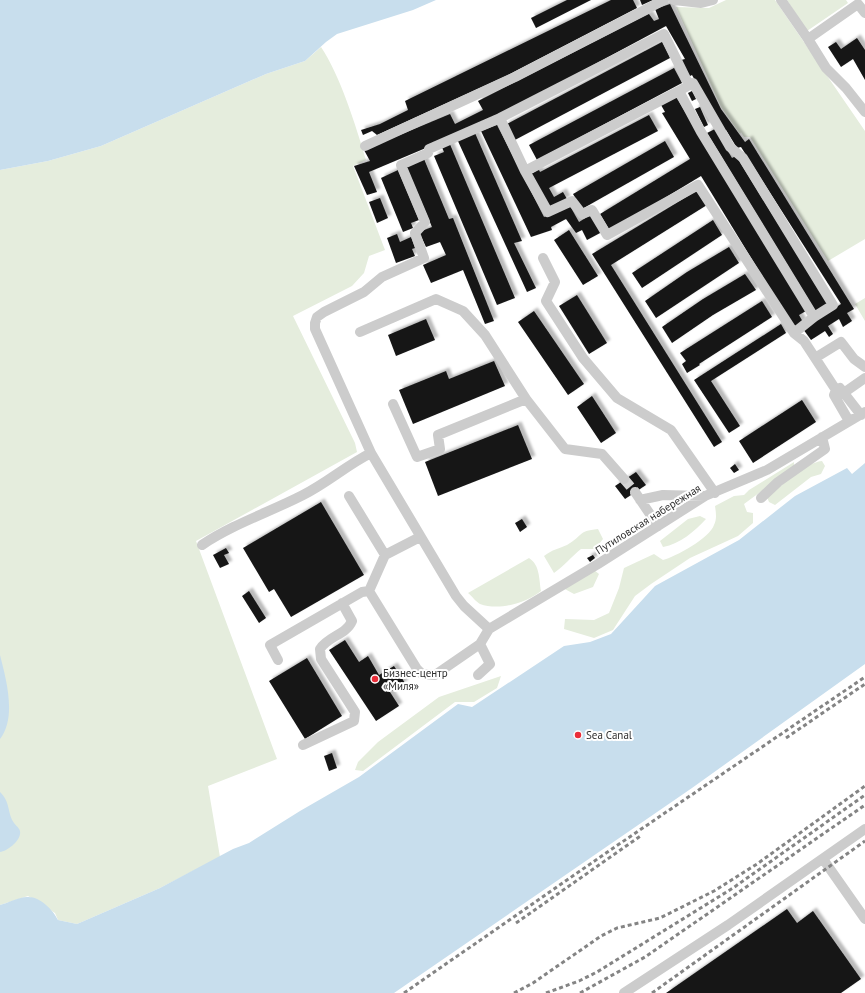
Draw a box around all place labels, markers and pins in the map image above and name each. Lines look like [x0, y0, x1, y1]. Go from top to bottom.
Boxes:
place label: Бизнес-центр «Миля» [383, 666, 448, 693]
marker: Бизнес-центр «Миля» [370, 674, 380, 684]
place label: Sea Canal [586, 728, 633, 742]
marker: Sea Canal [573, 730, 583, 740]

